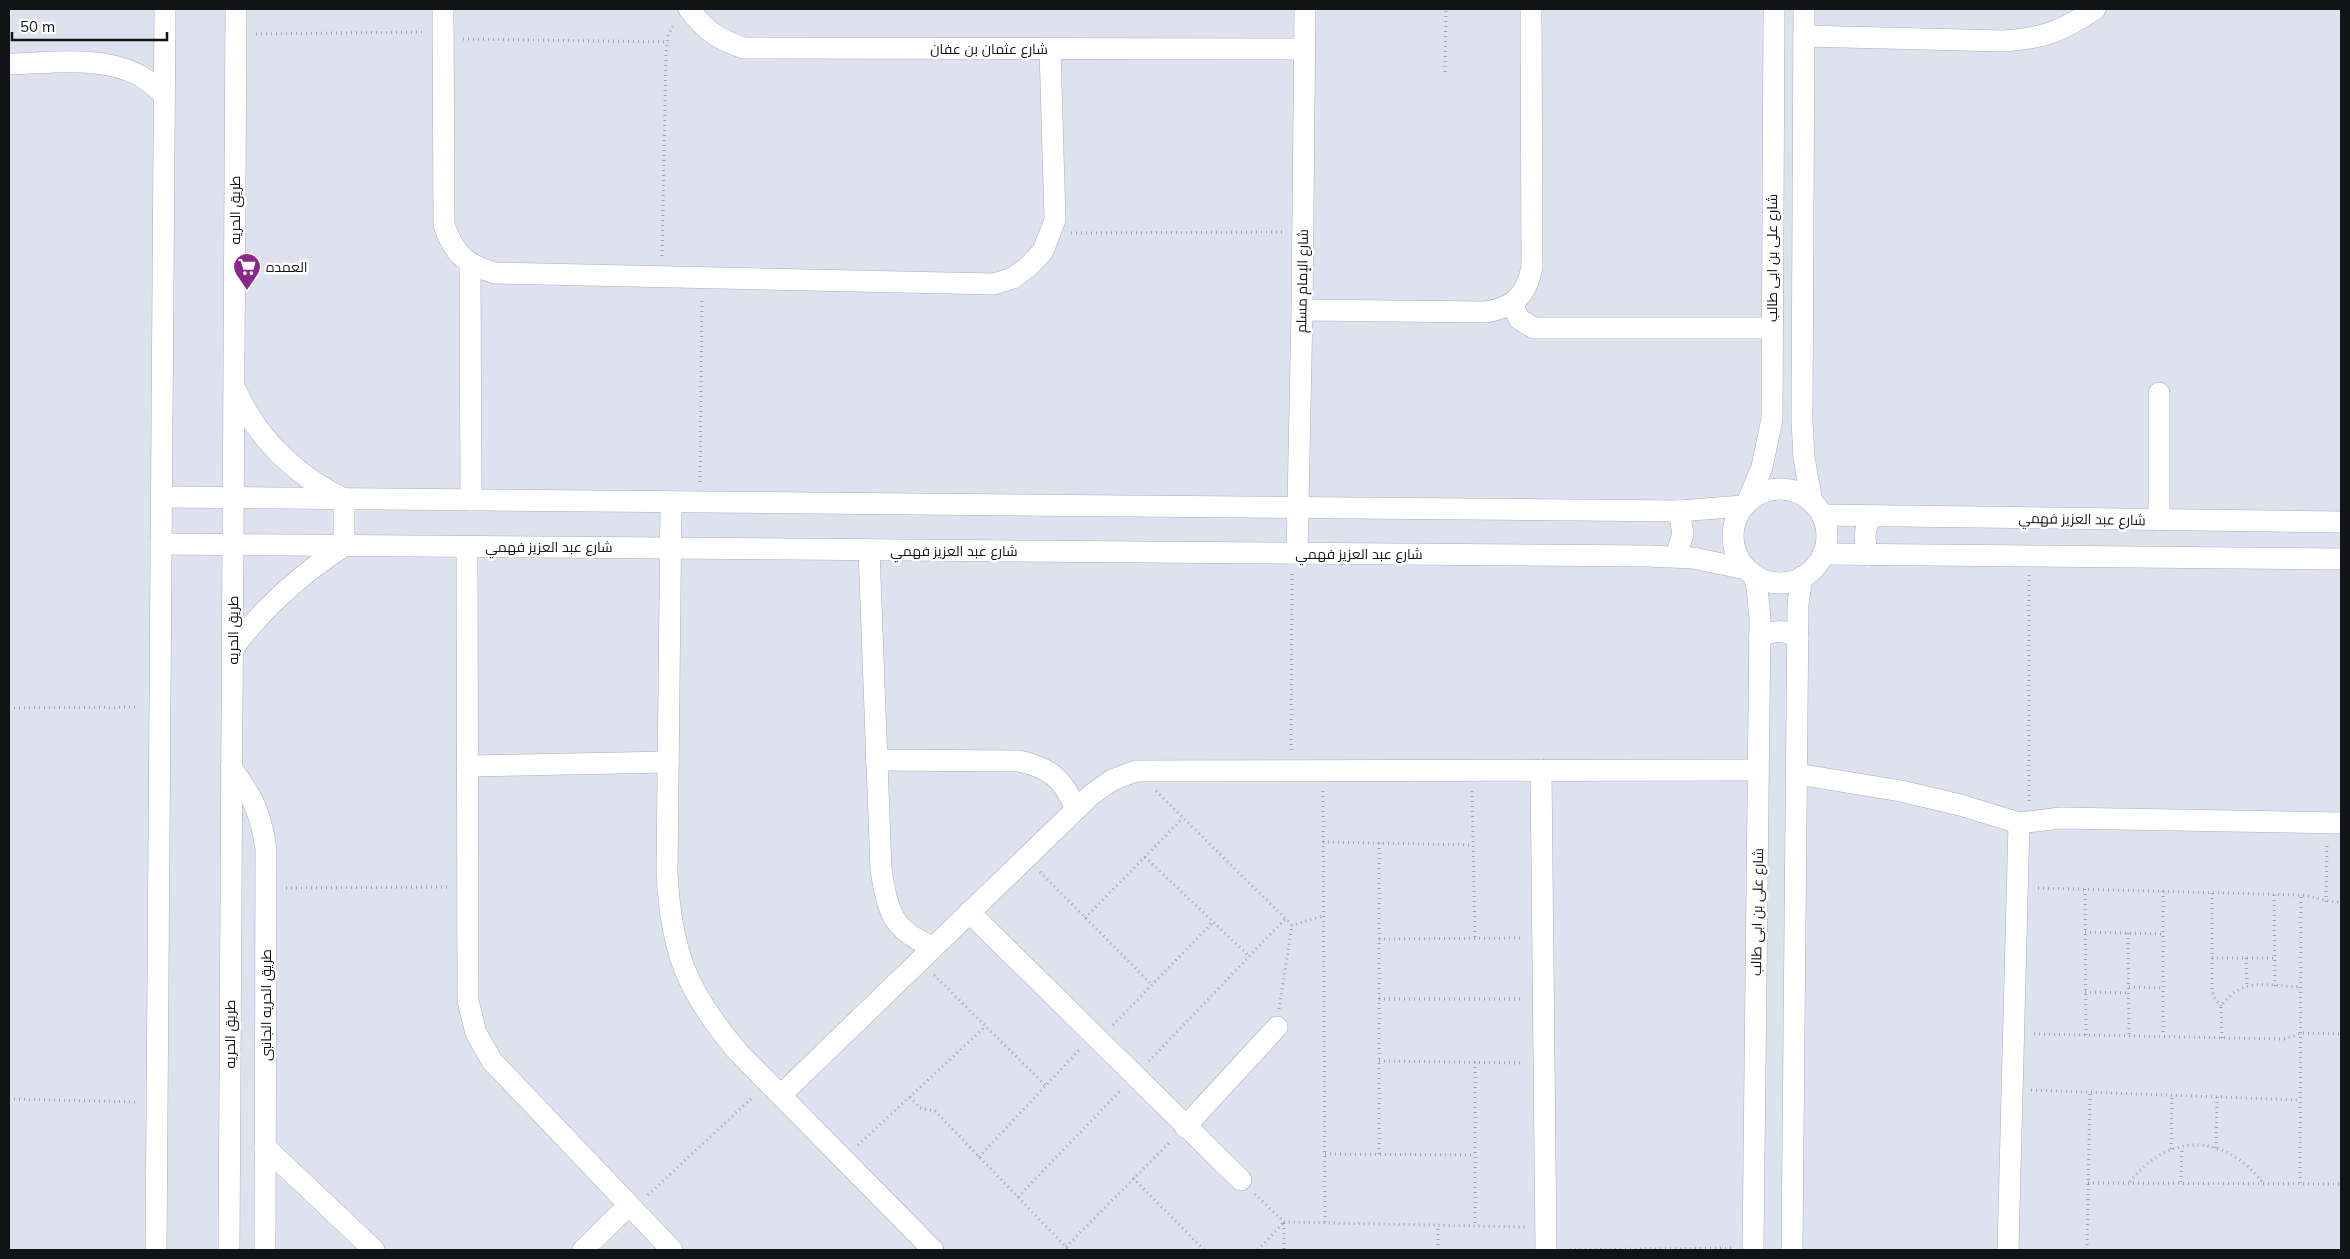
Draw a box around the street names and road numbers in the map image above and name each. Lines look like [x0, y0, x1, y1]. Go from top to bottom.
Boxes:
street label: شارع عثمان بن عفان [930, 40, 1048, 58]
street label: طريق الحريه [226, 176, 244, 244]
street label: شارع على بن ابى طالب [1763, 194, 1781, 322]
street label: شارع الإمام مسلم [1292, 229, 1313, 333]
street label: شارع عبد العزيز فهمي [2018, 509, 2146, 532]
street label: شارع عبد العزيز فهمي [485, 538, 613, 559]
street label: شارع عبد العزيز فهمي [890, 542, 1018, 563]
street label: شارع عبد العزيز فهمي [1295, 545, 1423, 566]
street label: طريق الحريه [224, 596, 242, 664]
street label: شارع على بن ابى طالب [1747, 848, 1767, 976]
street label: طريق الحريه الجانبى [257, 949, 275, 1061]
street label: طريق الحريه [221, 1000, 239, 1068]

